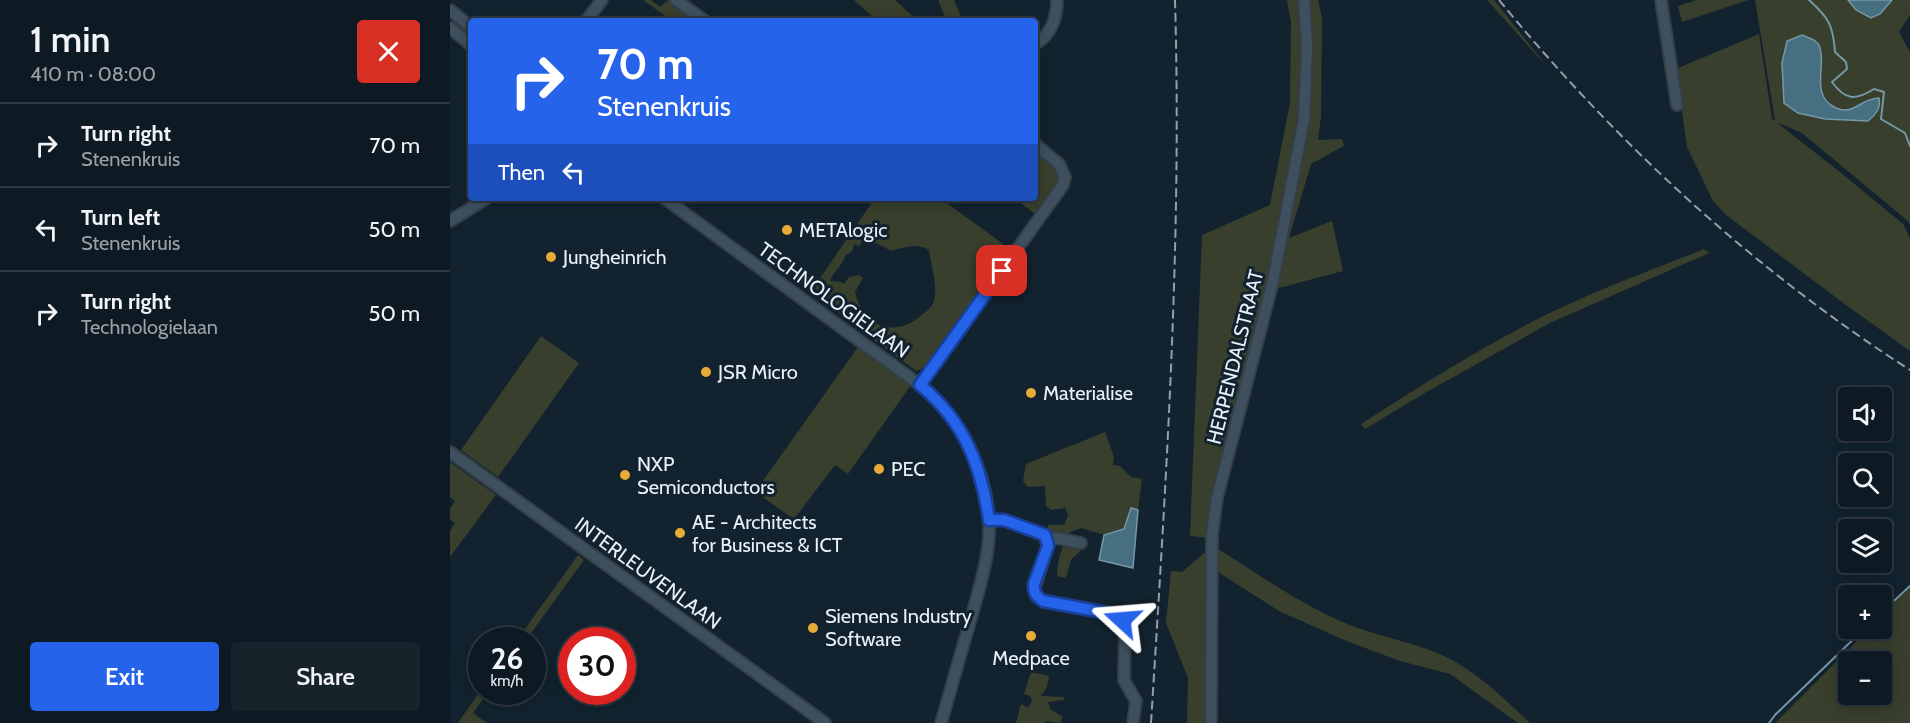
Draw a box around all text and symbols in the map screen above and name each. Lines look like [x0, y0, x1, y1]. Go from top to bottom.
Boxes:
text: 1 min [30, 17, 110, 61]
button: close [357, 20, 420, 83]
text: 70 m [597, 38, 694, 90]
icon: right [498, 42, 576, 120]
text: 410 m · 08:00 [30, 62, 156, 86]
text: Stenenkruis [597, 90, 731, 123]
text: Turn right [81, 120, 171, 147]
icon: right [30, 129, 63, 162]
text: 70 m [370, 132, 420, 159]
text: Stenenkruis [81, 147, 180, 171]
icon: left [557, 156, 590, 189]
text: Then [498, 159, 545, 186]
text: Turn left [81, 204, 160, 231]
icon: left [30, 213, 63, 246]
text: 50 m [368, 216, 420, 243]
place label: METAlogic [799, 218, 887, 242]
marker: METAlogic [780, 223, 794, 237]
text: Stenenkruis [81, 231, 180, 255]
street label: TECHNOLOGIELAAN [754, 237, 914, 363]
place label: Jungheinrich [562, 245, 666, 269]
pin [976, 245, 1027, 296]
marker: Jungheinrich [544, 250, 558, 264]
icon: arrive [985, 254, 1018, 287]
street label: HERPENDALSTRAAT [1202, 267, 1268, 447]
text: Turn right [81, 288, 171, 315]
icon: right [30, 297, 63, 330]
text: 50 m [368, 300, 420, 327]
text: Technologielaan [81, 315, 218, 339]
place label: JSR Micro [717, 360, 798, 384]
marker: JSR Micro [699, 365, 713, 379]
place label: Materialise [1043, 381, 1133, 405]
marker: Materialise [1024, 386, 1038, 400]
map controls [1838, 387, 1892, 705]
button: sound [1838, 387, 1892, 441]
place label: NXP Semiconductors [637, 452, 775, 499]
button: search [1838, 453, 1892, 507]
place label: PEC [891, 457, 926, 481]
marker: PEC [872, 462, 886, 476]
marker: NXP Semiconductors [618, 468, 632, 482]
place label: AE - Architects for Business & ICT [692, 510, 843, 557]
street label: INTERLEUVENLAAN [570, 512, 726, 634]
button: layers [1838, 519, 1892, 573]
marker: AE - Architects for Business & ICT [673, 526, 687, 540]
button: + [1838, 585, 1892, 639]
position arrow [1090, 588, 1154, 652]
place label: Siemens Industry Software [825, 604, 972, 651]
marker: Siemens Industry Software [806, 621, 820, 635]
speed limit sign: 30 [558, 627, 636, 705]
marker: Medpace [1024, 629, 1038, 643]
text: 26 [491, 640, 523, 677]
button: Exit [30, 642, 219, 711]
button: Share [231, 642, 420, 711]
place label: Medpace [992, 646, 1070, 670]
button: − [1838, 651, 1892, 705]
text: km/h [491, 672, 523, 690]

